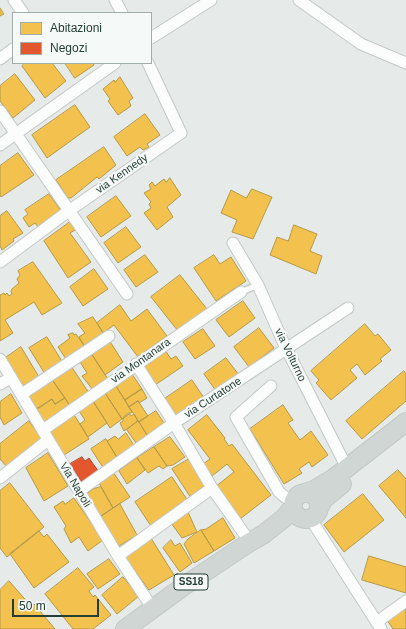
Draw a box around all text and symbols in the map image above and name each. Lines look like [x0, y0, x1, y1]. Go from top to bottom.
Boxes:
legend [12, 12, 152, 64]
text: Abitazioni [50, 21, 102, 35]
text: Negozi [50, 41, 87, 55]
street label: via Kennedy [93, 151, 151, 197]
street label: via Volturno [271, 326, 309, 384]
street label: via Montanara [109, 336, 173, 386]
street label: via Curtatone [182, 375, 244, 421]
street label: Via Napoli [56, 460, 94, 510]
road number: SS18 [174, 574, 208, 590]
scale bar [14, 591, 101, 617]
text: 50 m [19, 599, 46, 613]

